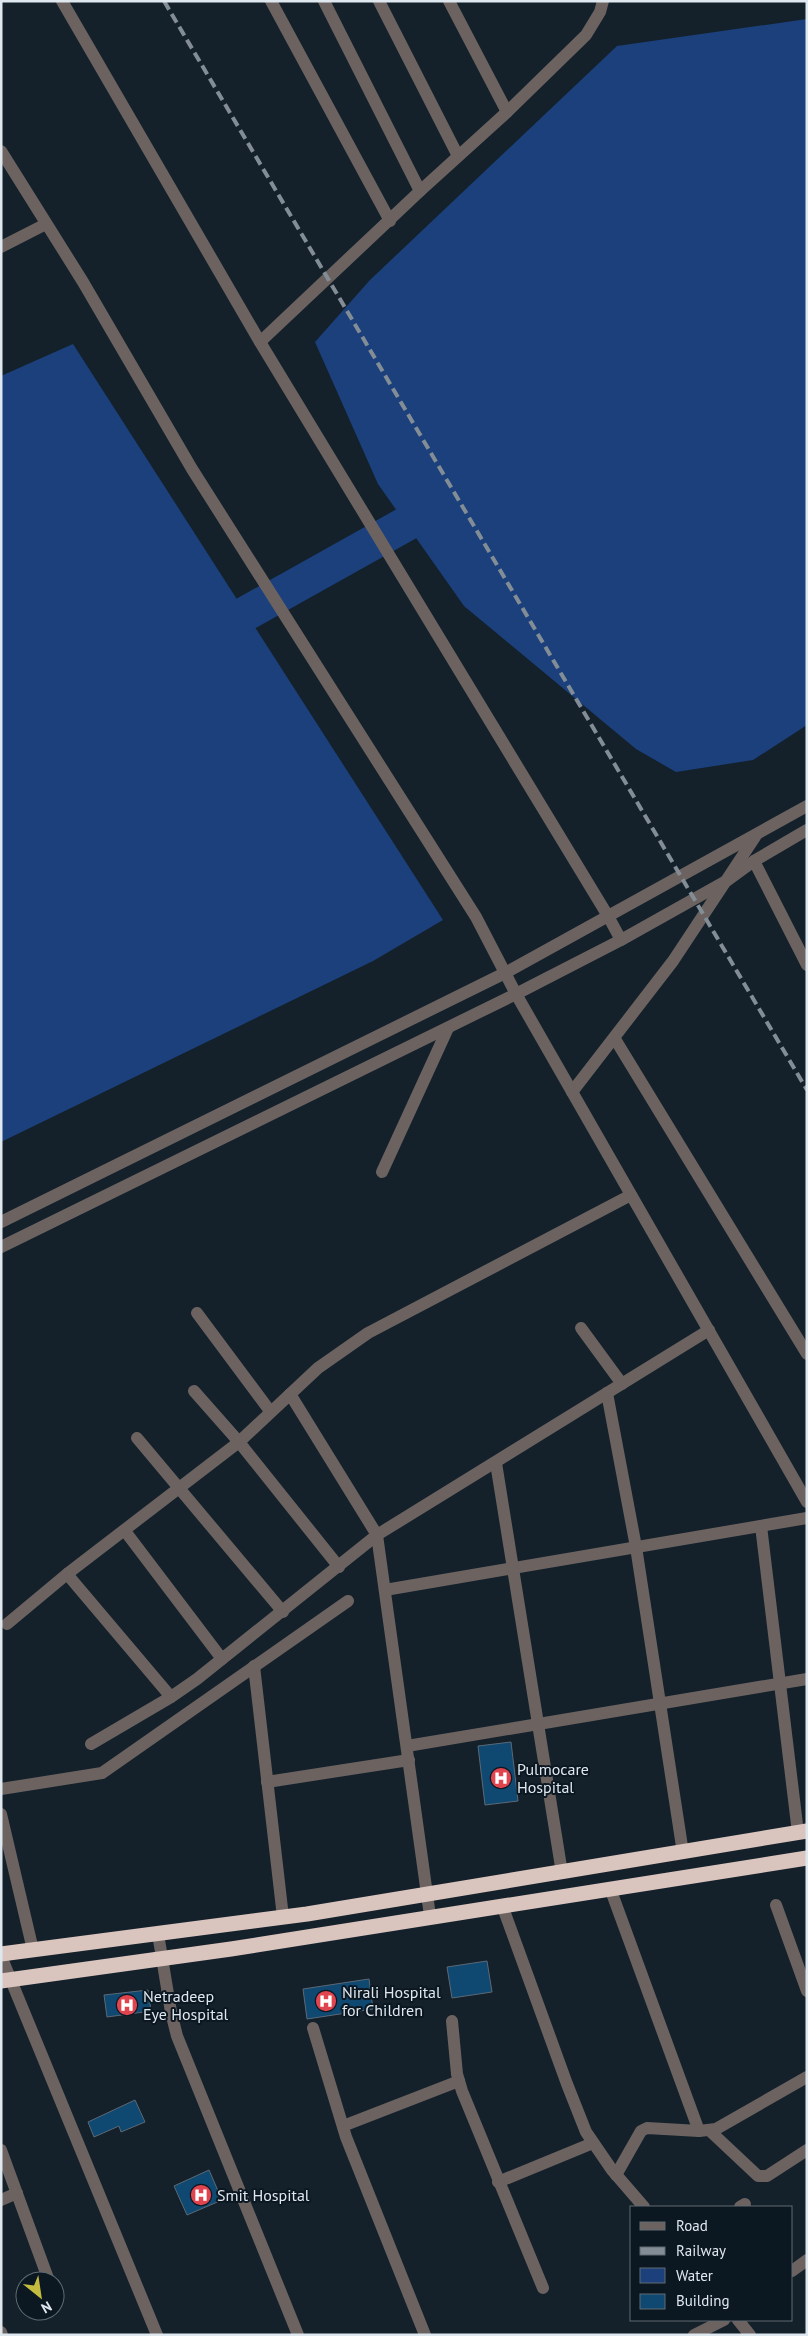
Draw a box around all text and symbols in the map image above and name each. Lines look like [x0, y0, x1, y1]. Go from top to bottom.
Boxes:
place label: Pulmocare Hospital [517, 1759, 589, 1797]
hospital icon: Pulmocare Hospital [489, 1766, 513, 1790]
place label: Nirali Hospital for Children [342, 1982, 441, 2020]
place label: Netradeep Eye Hospital [143, 1986, 229, 2024]
hospital icon: Nirali Hospital for Children [314, 1989, 338, 2013]
hospital icon: Netradeep Eye Hospital [115, 1993, 139, 2017]
hospital icon: Smit Hospital [189, 2183, 213, 2207]
place label: Smit Hospital [217, 2185, 310, 2205]
legend [630, 2206, 793, 2321]
text: Road [676, 2216, 708, 2235]
text: Railway [676, 2241, 726, 2260]
text: Water [676, 2266, 713, 2285]
north arrow [15, 2271, 65, 2321]
text: Building [676, 2291, 730, 2310]
text: N [38, 2297, 55, 2317]

